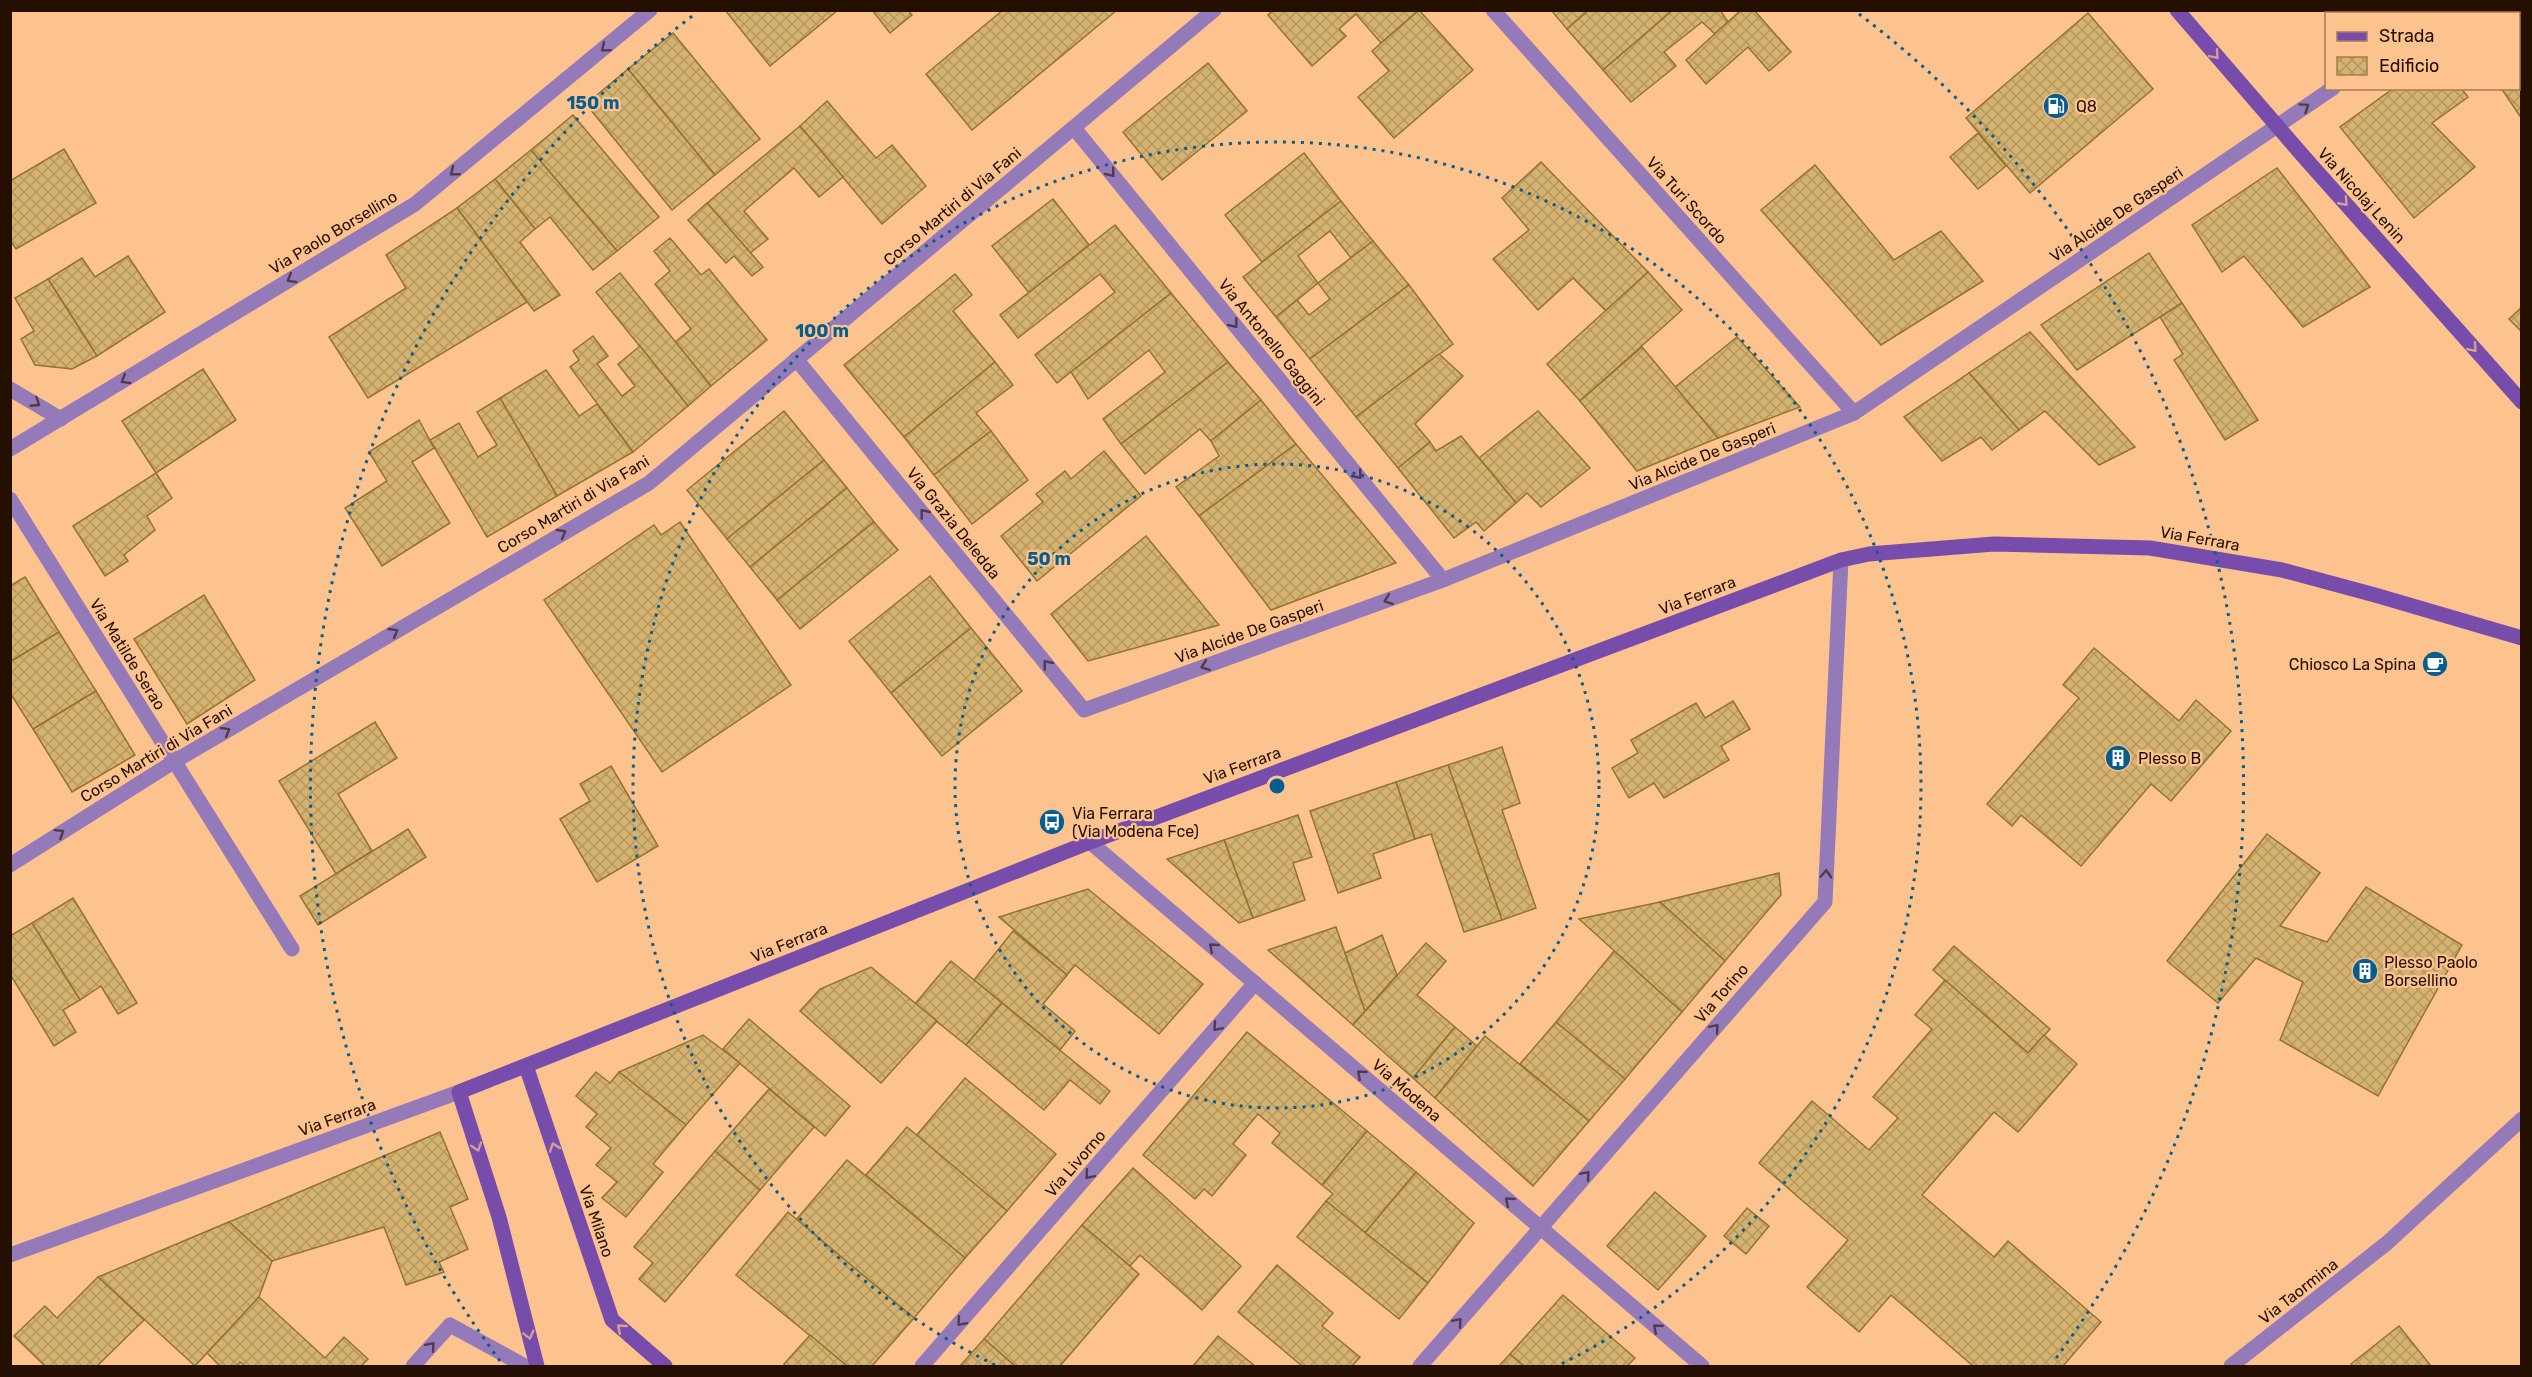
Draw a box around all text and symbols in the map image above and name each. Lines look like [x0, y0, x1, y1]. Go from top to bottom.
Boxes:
legend [2325, 12, 2520, 90]
text: Strada [2379, 25, 2435, 47]
one-way arrow [601, 41, 612, 52]
one-way arrow [2208, 48, 2219, 59]
text: Edificio [2379, 55, 2439, 77]
fuel station icon: Q8 [2041, 91, 2071, 121]
text: 150 m [566, 92, 620, 114]
place label: Q8 [2076, 97, 2097, 116]
one-way arrow [2298, 103, 2309, 114]
street label: Corso Martiri di Via Fani [880, 143, 1025, 270]
street label: Via Nicolaj Lenin [2314, 144, 2410, 247]
street label: Via Turi Scordo [1643, 153, 1731, 248]
street label: Via Alcide De Gasperi [2046, 163, 2187, 266]
one-way arrow [450, 164, 461, 175]
one-way arrow [1103, 166, 1114, 177]
street label: Via Paolo Borsellino [266, 187, 401, 278]
one-way arrow [2336, 195, 2347, 206]
one-way arrow [287, 271, 297, 283]
street label: Via Antonello Gaggini [1214, 275, 1329, 410]
one-way arrow [1227, 317, 1238, 328]
text: 100 m [795, 320, 849, 342]
one-way arrow [2466, 341, 2477, 351]
one-way arrow [121, 373, 131, 385]
one-way arrow [30, 396, 40, 408]
street label: Via Alcide De Gasperi [1626, 418, 1778, 495]
street label: Corso Martiri di Via Fani [494, 451, 653, 557]
street label: Via Grazia Deledda [903, 464, 1004, 583]
one-way arrow [1350, 468, 1361, 479]
one-way arrow [920, 509, 931, 520]
street label: Via Ferrara [2158, 522, 2241, 555]
one-way arrow [556, 529, 566, 541]
text: 50 m [1027, 548, 1071, 570]
street label: Via Ferrara [1656, 572, 1738, 619]
one-way arrow [1383, 592, 1394, 605]
street label: Via Matilde Serao [86, 595, 169, 713]
street label: Via Alcide De Gasperi [1172, 596, 1326, 667]
one-way arrow [388, 628, 398, 640]
cafe icon: Chiosco La Spina [2420, 649, 2450, 679]
place label: Chiosco La Spina [2289, 655, 2416, 674]
one-way arrow [1200, 658, 1211, 671]
one-way arrow [1043, 660, 1054, 671]
street label: Corso Martiri di Via Fani [77, 700, 236, 806]
one-way arrow [220, 727, 230, 738]
street label: Via Ferrara [1201, 743, 1283, 788]
building icon: Plesso B [2103, 743, 2133, 773]
place label: Plesso B [2138, 749, 2201, 768]
centre of rings [1267, 776, 1287, 796]
place label: Via Ferrara (Via Modena Fce) [1072, 804, 1199, 841]
bus stop icon: Via Ferrara (Via Modena Fce) [1037, 807, 1067, 837]
one-way arrow [54, 829, 64, 841]
one-way arrow [1819, 870, 1832, 879]
street label: Via Ferrara [748, 919, 830, 966]
one-way arrow [1209, 944, 1220, 955]
place label: Plesso Paolo Borsellino [2384, 953, 2478, 990]
building icon: Plesso Paolo Borsellino [2350, 956, 2380, 986]
street label: Via Torino [1690, 960, 1752, 1027]
one-way arrow [1213, 1020, 1224, 1031]
one-way arrow [1708, 1024, 1719, 1035]
street label: Via Modena [1368, 1055, 1445, 1126]
one-way arrow [1357, 1071, 1368, 1082]
street label: Via Ferrara [296, 1095, 378, 1140]
street label: Via Livorno [1041, 1126, 1110, 1201]
one-way arrow [470, 1141, 482, 1152]
one-way arrow [548, 1142, 561, 1153]
one-way arrow [1085, 1168, 1096, 1179]
one-way arrow [1579, 1171, 1590, 1181]
street label: Via Milano [575, 1183, 618, 1260]
one-way arrow [1505, 1197, 1516, 1208]
street label: Via Taormina [2255, 1255, 2342, 1328]
one-way arrow [957, 1315, 968, 1326]
one-way arrow [1451, 1318, 1462, 1329]
one-way arrow [617, 1324, 628, 1335]
one-way arrow [1653, 1325, 1664, 1336]
one-way arrow [522, 1329, 534, 1340]
one-way arrow [424, 1342, 435, 1352]

